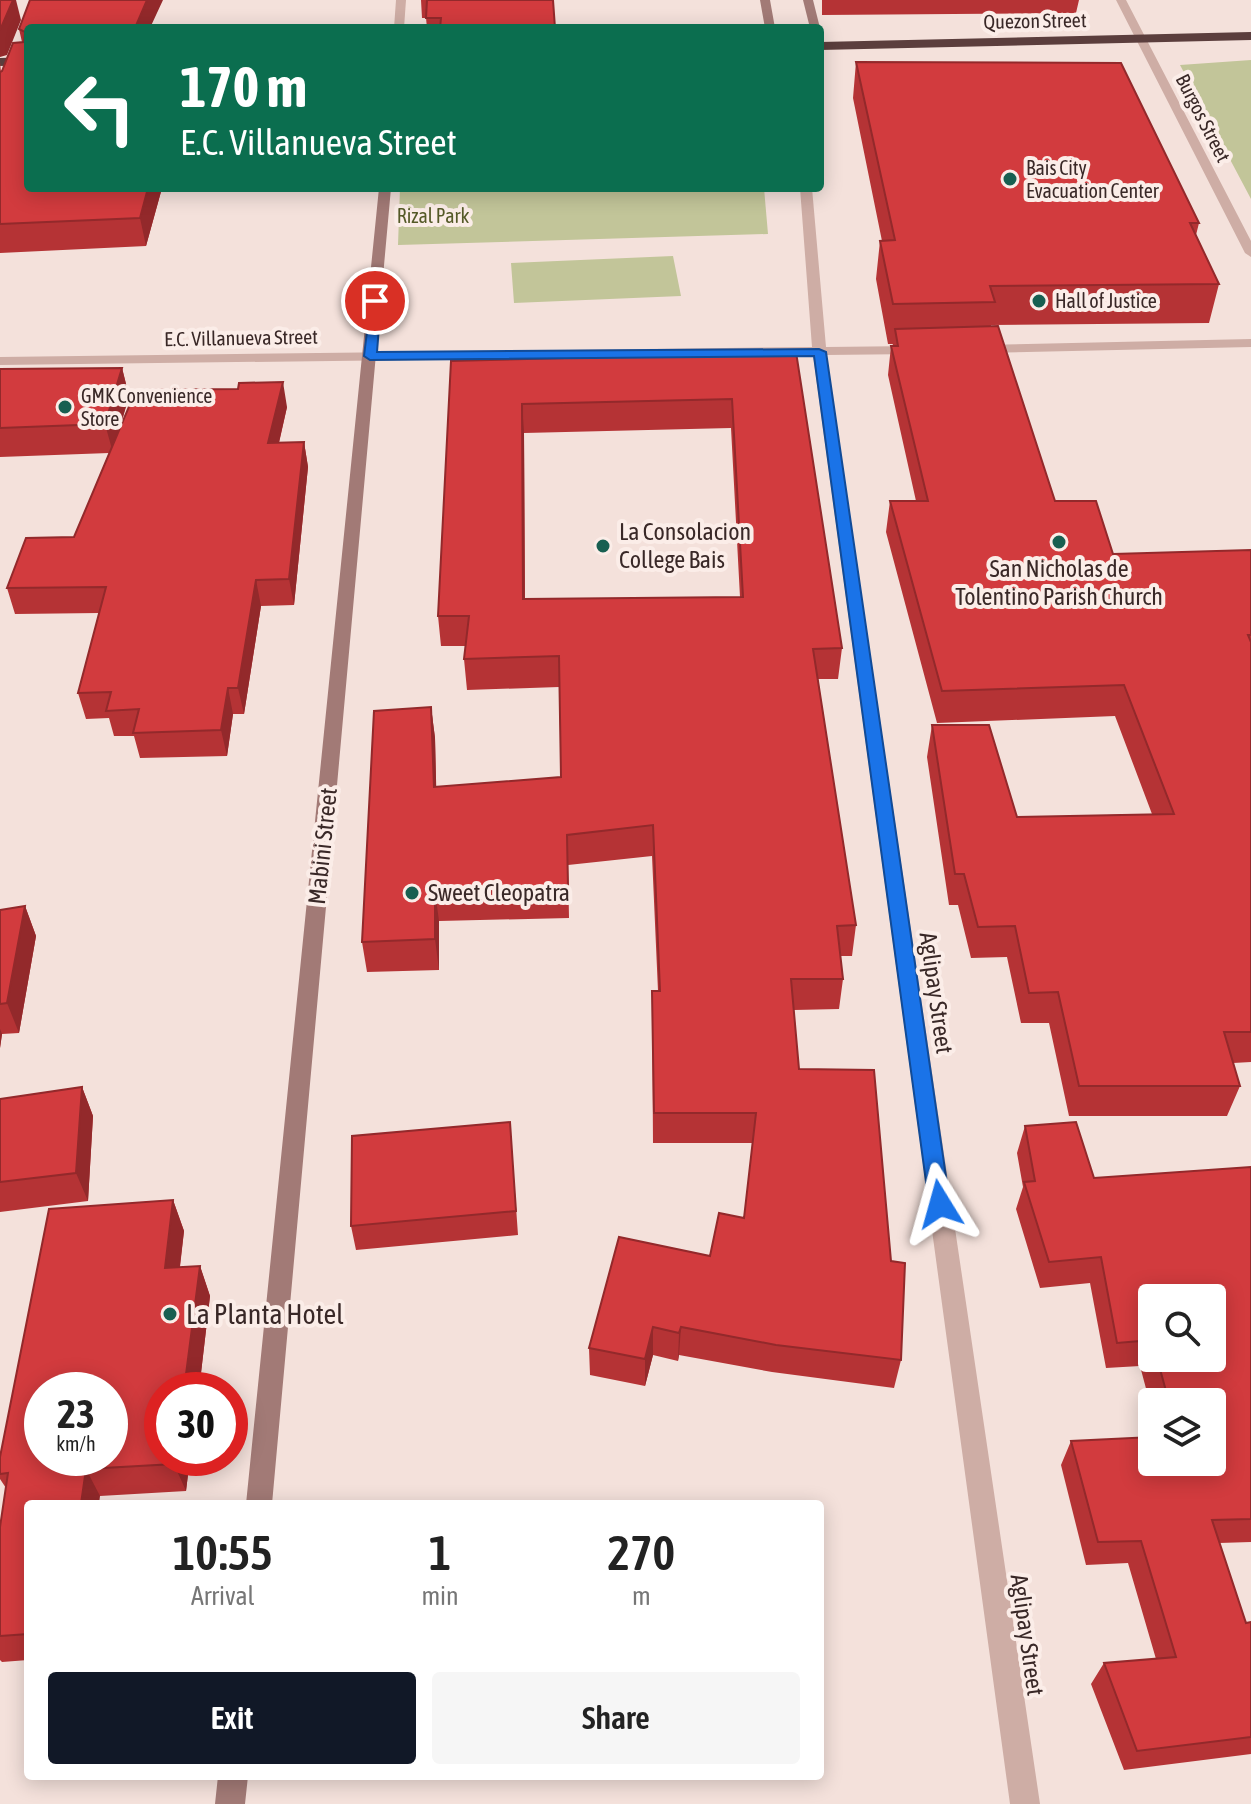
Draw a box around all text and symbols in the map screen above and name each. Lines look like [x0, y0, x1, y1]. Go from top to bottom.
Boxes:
street label: Quezon Street [983, 8, 1087, 33]
text: 170 m [180, 55, 307, 119]
icon: left [48, 56, 152, 160]
street label: Burgos Street [1171, 70, 1236, 166]
text: E.C. Villanueva Street [180, 121, 457, 163]
place label: Bais City Evacuation Center [1026, 156, 1160, 202]
marker: Bais City Evacuation Center [1001, 170, 1019, 188]
park label: Rizal Park [397, 204, 469, 227]
pin [341, 267, 409, 335]
icon: arrive [353, 279, 397, 323]
place label: Hall of Justice [1055, 289, 1157, 312]
marker: Hall of Justice [1030, 292, 1048, 310]
street label: E.C. Villanueva Street [164, 325, 318, 350]
place label: GMK Convenience Store [81, 384, 212, 430]
marker: GMK Convenience Store [56, 398, 74, 416]
place label: La Consolacion College Bais [619, 518, 751, 573]
marker: San Nicholas de Tolentino Parish Church [1050, 533, 1068, 551]
marker: La Consolacion College Bais [594, 537, 612, 555]
place label: San Nicholas de Tolentino Parish Church [955, 555, 1163, 610]
street label: Mabini Street [303, 786, 342, 906]
place label: Sweet Cleopatra [428, 879, 570, 906]
marker: Sweet Cleopatra [403, 884, 421, 902]
street label: Aglipay Street [915, 930, 958, 1055]
position arrow [898, 1162, 982, 1246]
map controls [1138, 1284, 1226, 1476]
button: search [1138, 1284, 1226, 1372]
place label: La Planta Hotel [186, 1298, 344, 1330]
marker: La Planta Hotel [161, 1305, 179, 1323]
speed limit sign: 30 [144, 1372, 248, 1476]
button: layers [1138, 1388, 1226, 1476]
text: 23 [57, 1391, 95, 1436]
text: km/h [56, 1432, 96, 1455]
text: 10:55 [173, 1525, 273, 1580]
text: 1 [429, 1525, 451, 1580]
text: 270 [608, 1525, 675, 1580]
street label: Aglipay Street [1006, 1572, 1049, 1697]
text: Arrival [191, 1581, 254, 1611]
text: min [421, 1581, 459, 1611]
text: m [632, 1581, 651, 1611]
button: Exit [48, 1672, 416, 1764]
button: Share [432, 1672, 800, 1764]

